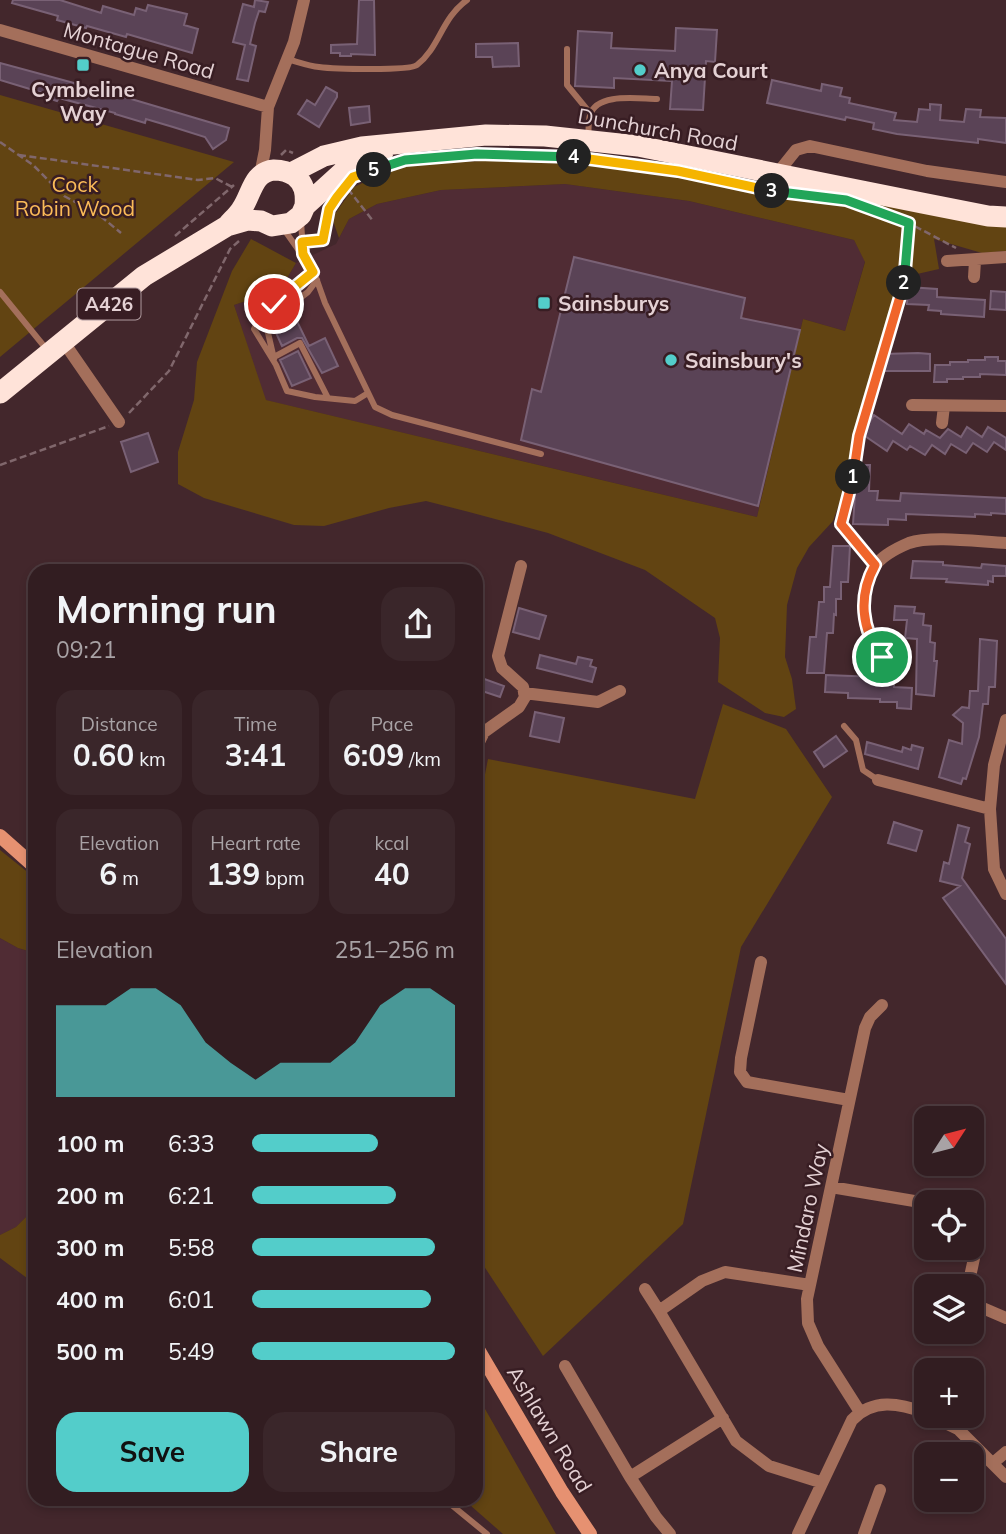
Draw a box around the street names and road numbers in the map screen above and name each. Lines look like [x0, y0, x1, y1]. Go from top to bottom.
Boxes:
street label: Montague Road [61, 16, 217, 84]
street label: Dunchurch Road [576, 102, 740, 156]
road number: A426 [78, 288, 140, 320]
street label: Mindaro Way [781, 1141, 833, 1275]
street label: Ashlawn Road [502, 1361, 598, 1497]

